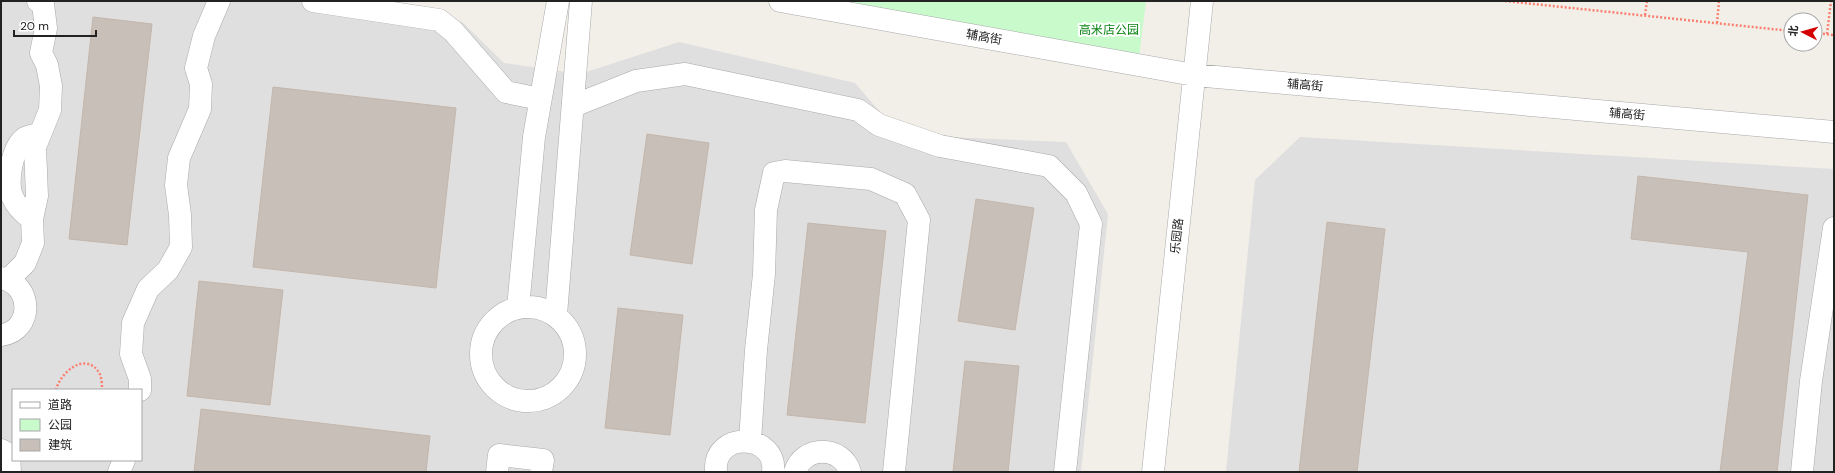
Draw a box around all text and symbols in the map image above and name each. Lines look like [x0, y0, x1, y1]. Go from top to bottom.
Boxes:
scale bar [14, 12, 96, 38]
north arrow [1783, 12, 1823, 52]
text: 20 m [20, 18, 49, 34]
park label: 高米店公园 [1079, 22, 1139, 38]
text: 北 [1786, 25, 1801, 37]
street label: 辅高街 [965, 26, 1003, 48]
street label: 辅高街 [1286, 75, 1324, 95]
street label: 辅高街 [1608, 104, 1646, 124]
street label: 乐园路 [1167, 217, 1187, 255]
legend [12, 389, 142, 461]
text: 道路 [48, 397, 72, 413]
text: 公园 [48, 417, 72, 433]
text: 建筑 [48, 437, 72, 453]

